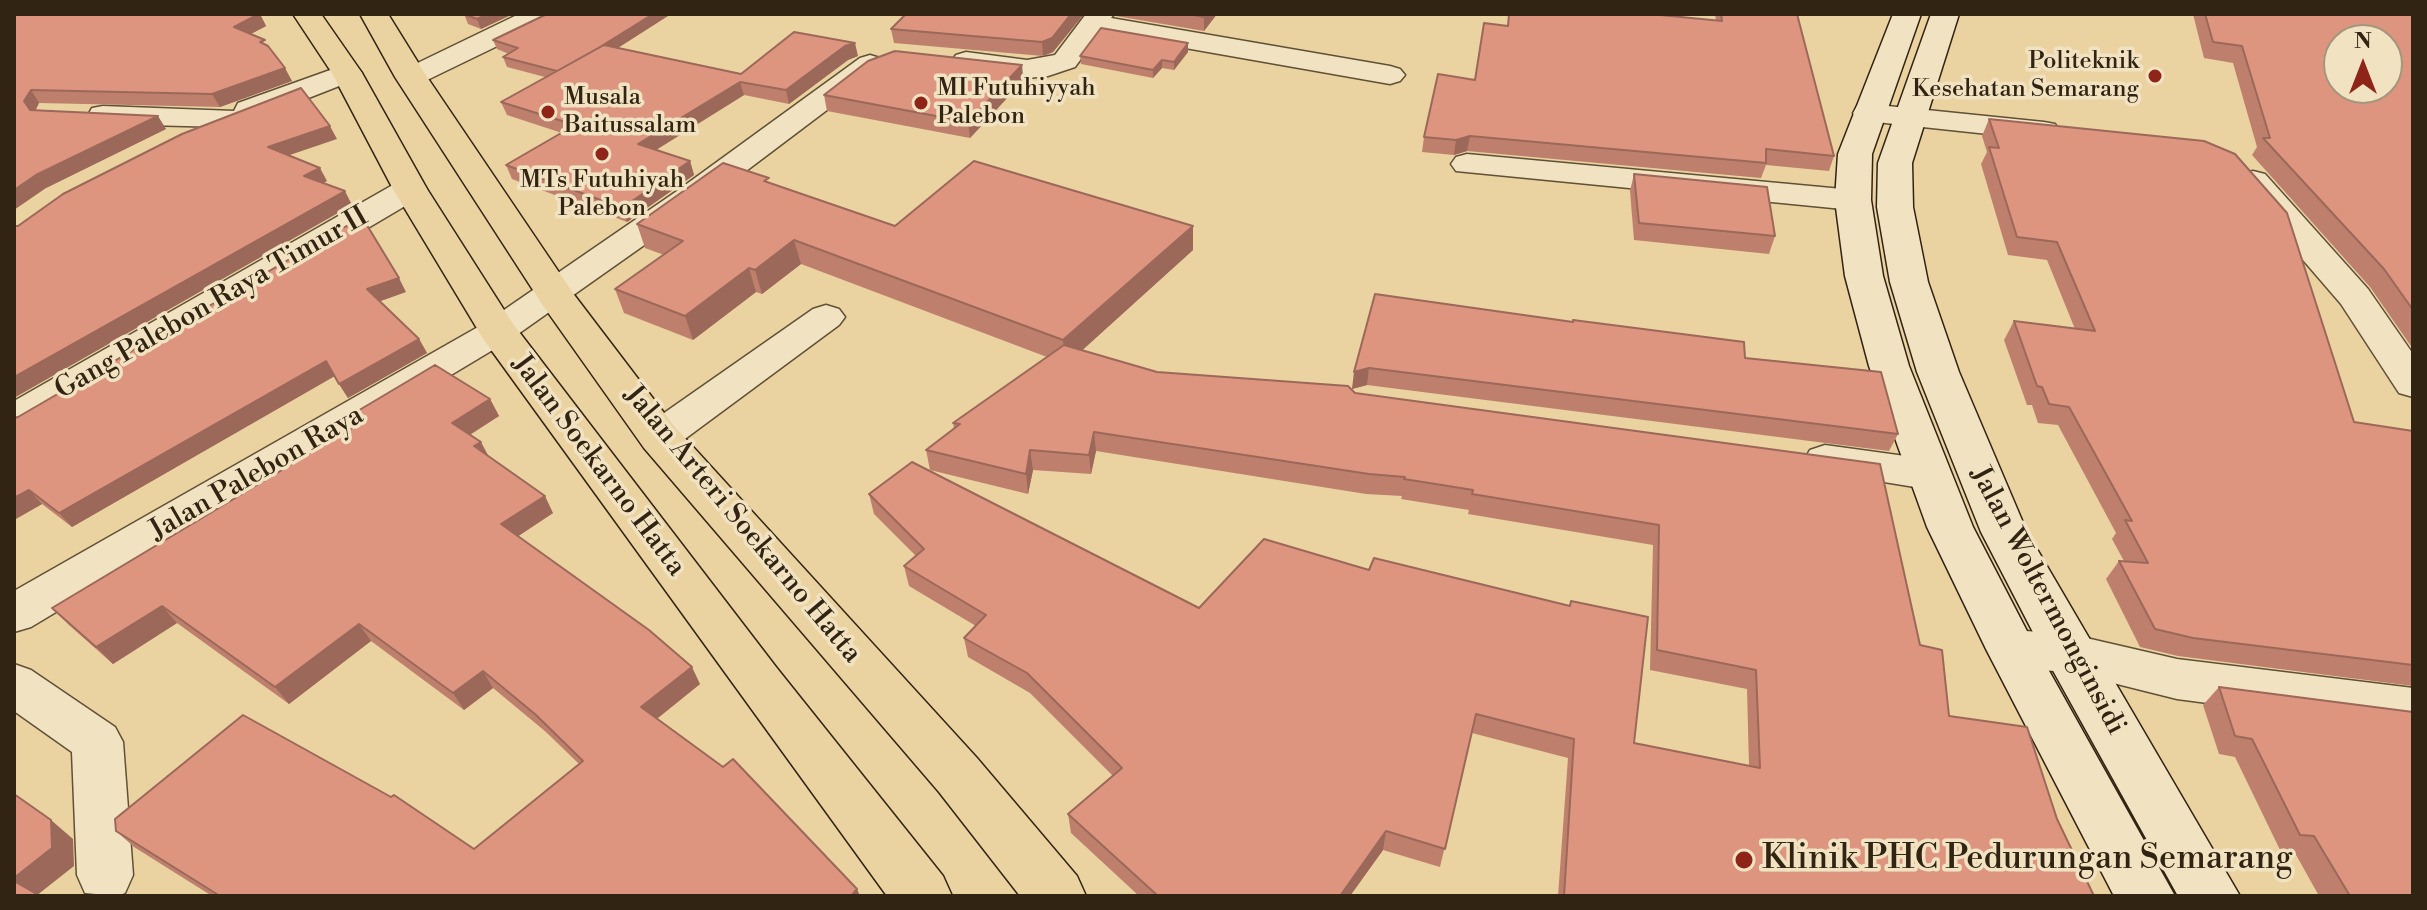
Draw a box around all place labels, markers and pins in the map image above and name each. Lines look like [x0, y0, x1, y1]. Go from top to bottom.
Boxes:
place label: Politeknik Kesehatan Semarang [1912, 48, 2139, 104]
marker: Politeknik Kesehatan Semarang [2146, 67, 2164, 85]
place label: MI Futuhiyyah Palebon [937, 75, 1096, 131]
place label: Musala Baitussalam [564, 84, 696, 140]
marker: MI Futuhiyyah Palebon [912, 94, 930, 112]
marker: Musala Baitussalam [539, 103, 557, 121]
marker: MTs Futuhiyah Palebon [593, 145, 611, 163]
place label: MTs Futuhiyah Palebon [520, 167, 684, 223]
place label: Klinik PHC Pedurungan Semarang [1762, 840, 2293, 880]
marker: Klinik PHC Pedurungan Semarang [1733, 849, 1755, 871]

